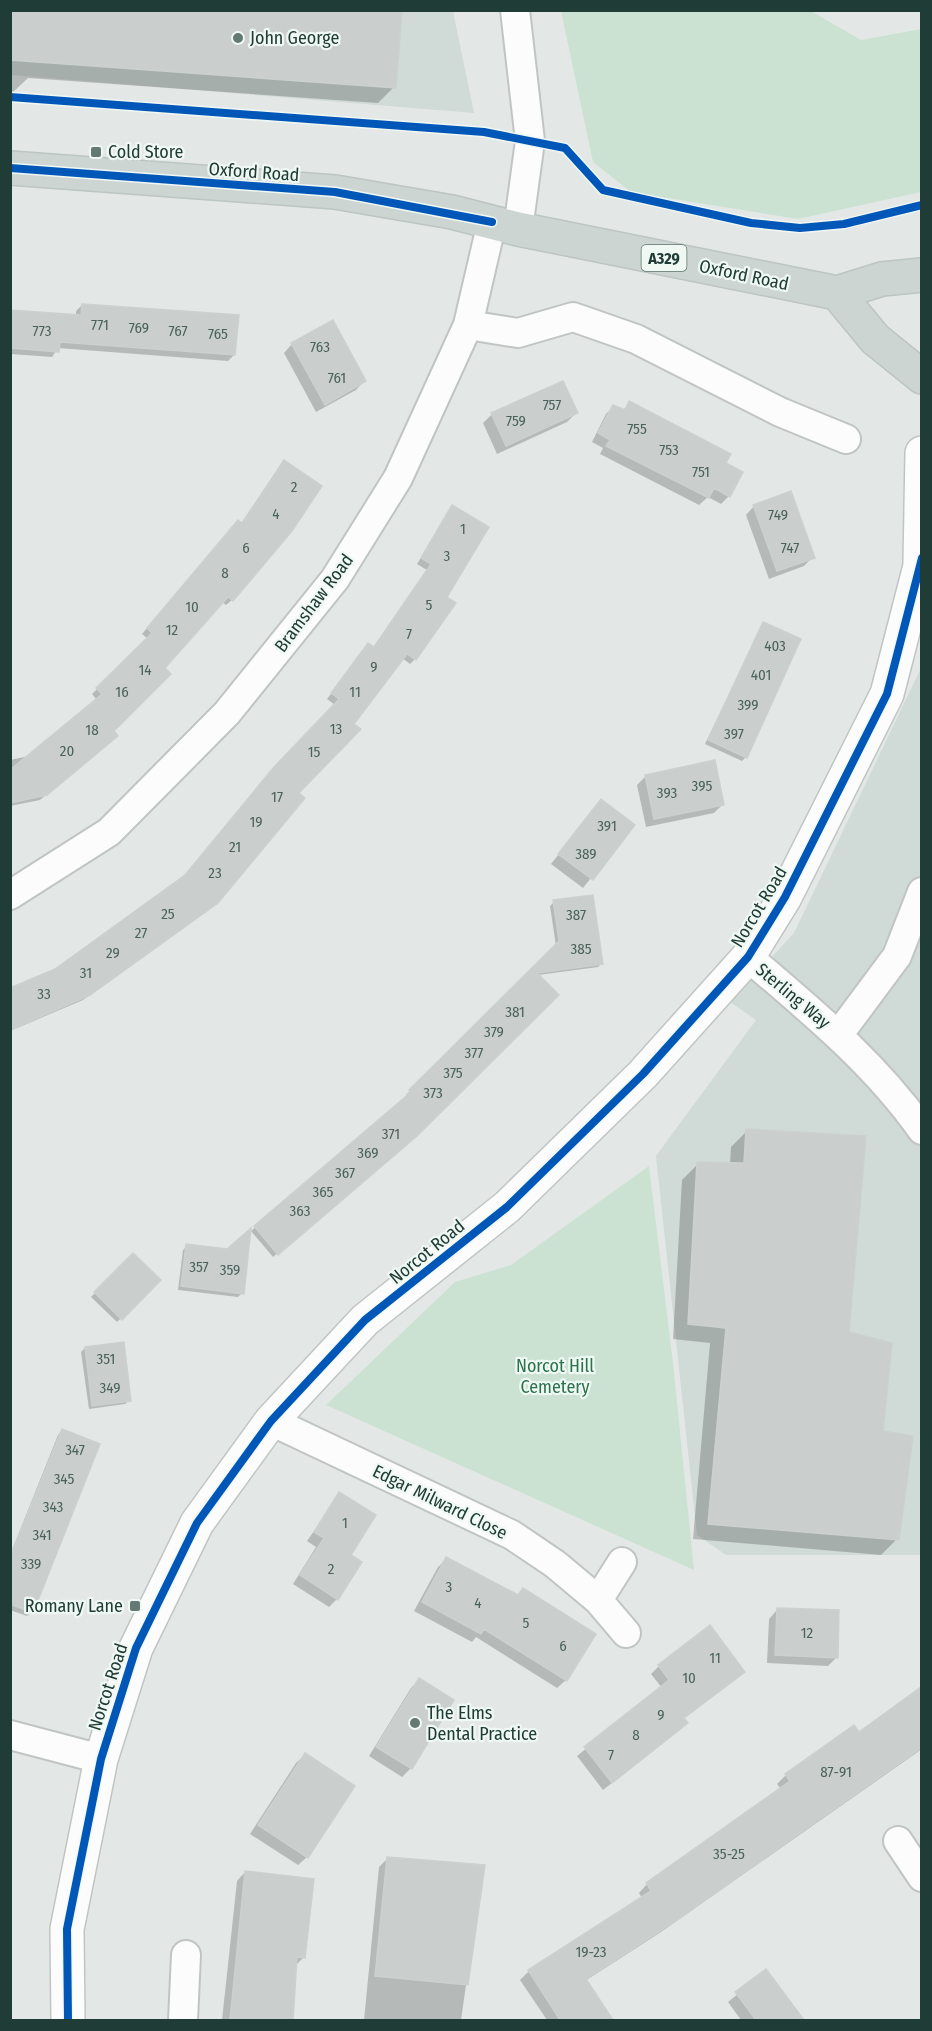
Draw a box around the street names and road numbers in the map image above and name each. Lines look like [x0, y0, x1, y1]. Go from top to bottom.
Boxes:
street label: Oxford Road [208, 158, 300, 186]
road number: A329 [642, 245, 686, 271]
street label: Oxford Road [697, 255, 791, 295]
street label: Bramshaw Road [270, 549, 358, 657]
street label: Norcot Road [726, 863, 792, 951]
street label: Sterling Way [751, 958, 835, 1034]
street label: Norcot Road [385, 1215, 469, 1289]
street label: Edgar Milward Close [369, 1460, 511, 1544]
street label: Norcot Road [84, 1641, 132, 1733]

